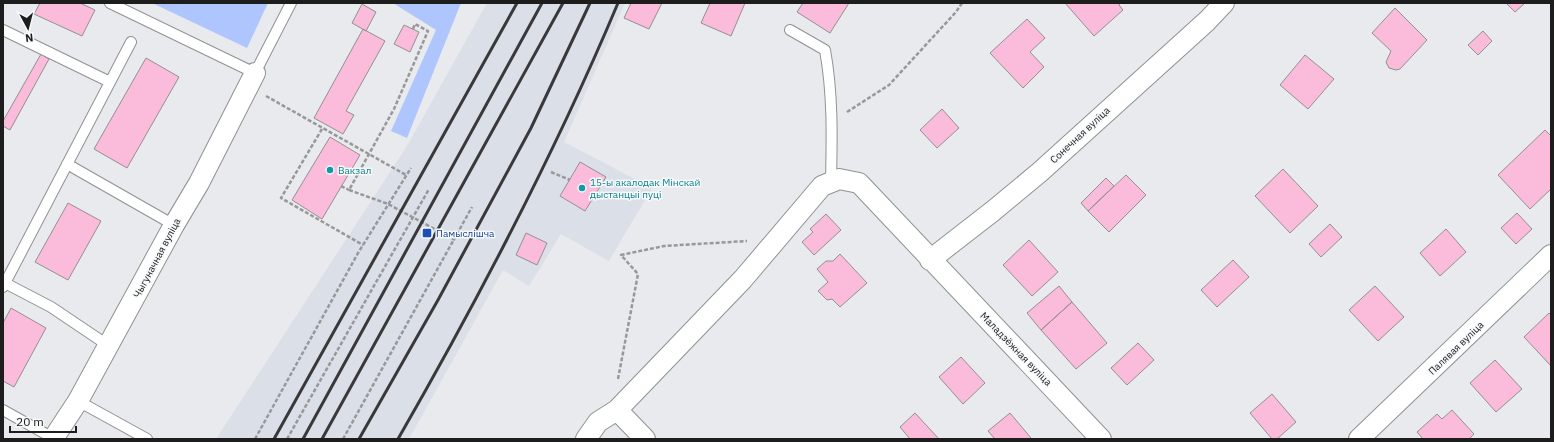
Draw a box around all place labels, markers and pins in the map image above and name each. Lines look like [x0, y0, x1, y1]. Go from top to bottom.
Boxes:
place label: Вакзал [338, 164, 371, 177]
marker: Вакзал [325, 165, 335, 175]
place label: 15-ы акалодак Мінскай дыстанцыі пуці [590, 176, 700, 201]
marker: 15-ы акалодак Мінскай дыстанцыі пуці [577, 183, 587, 193]
marker: Памыслішча [421, 227, 433, 239]
place label: Памыслішча [436, 227, 495, 240]

